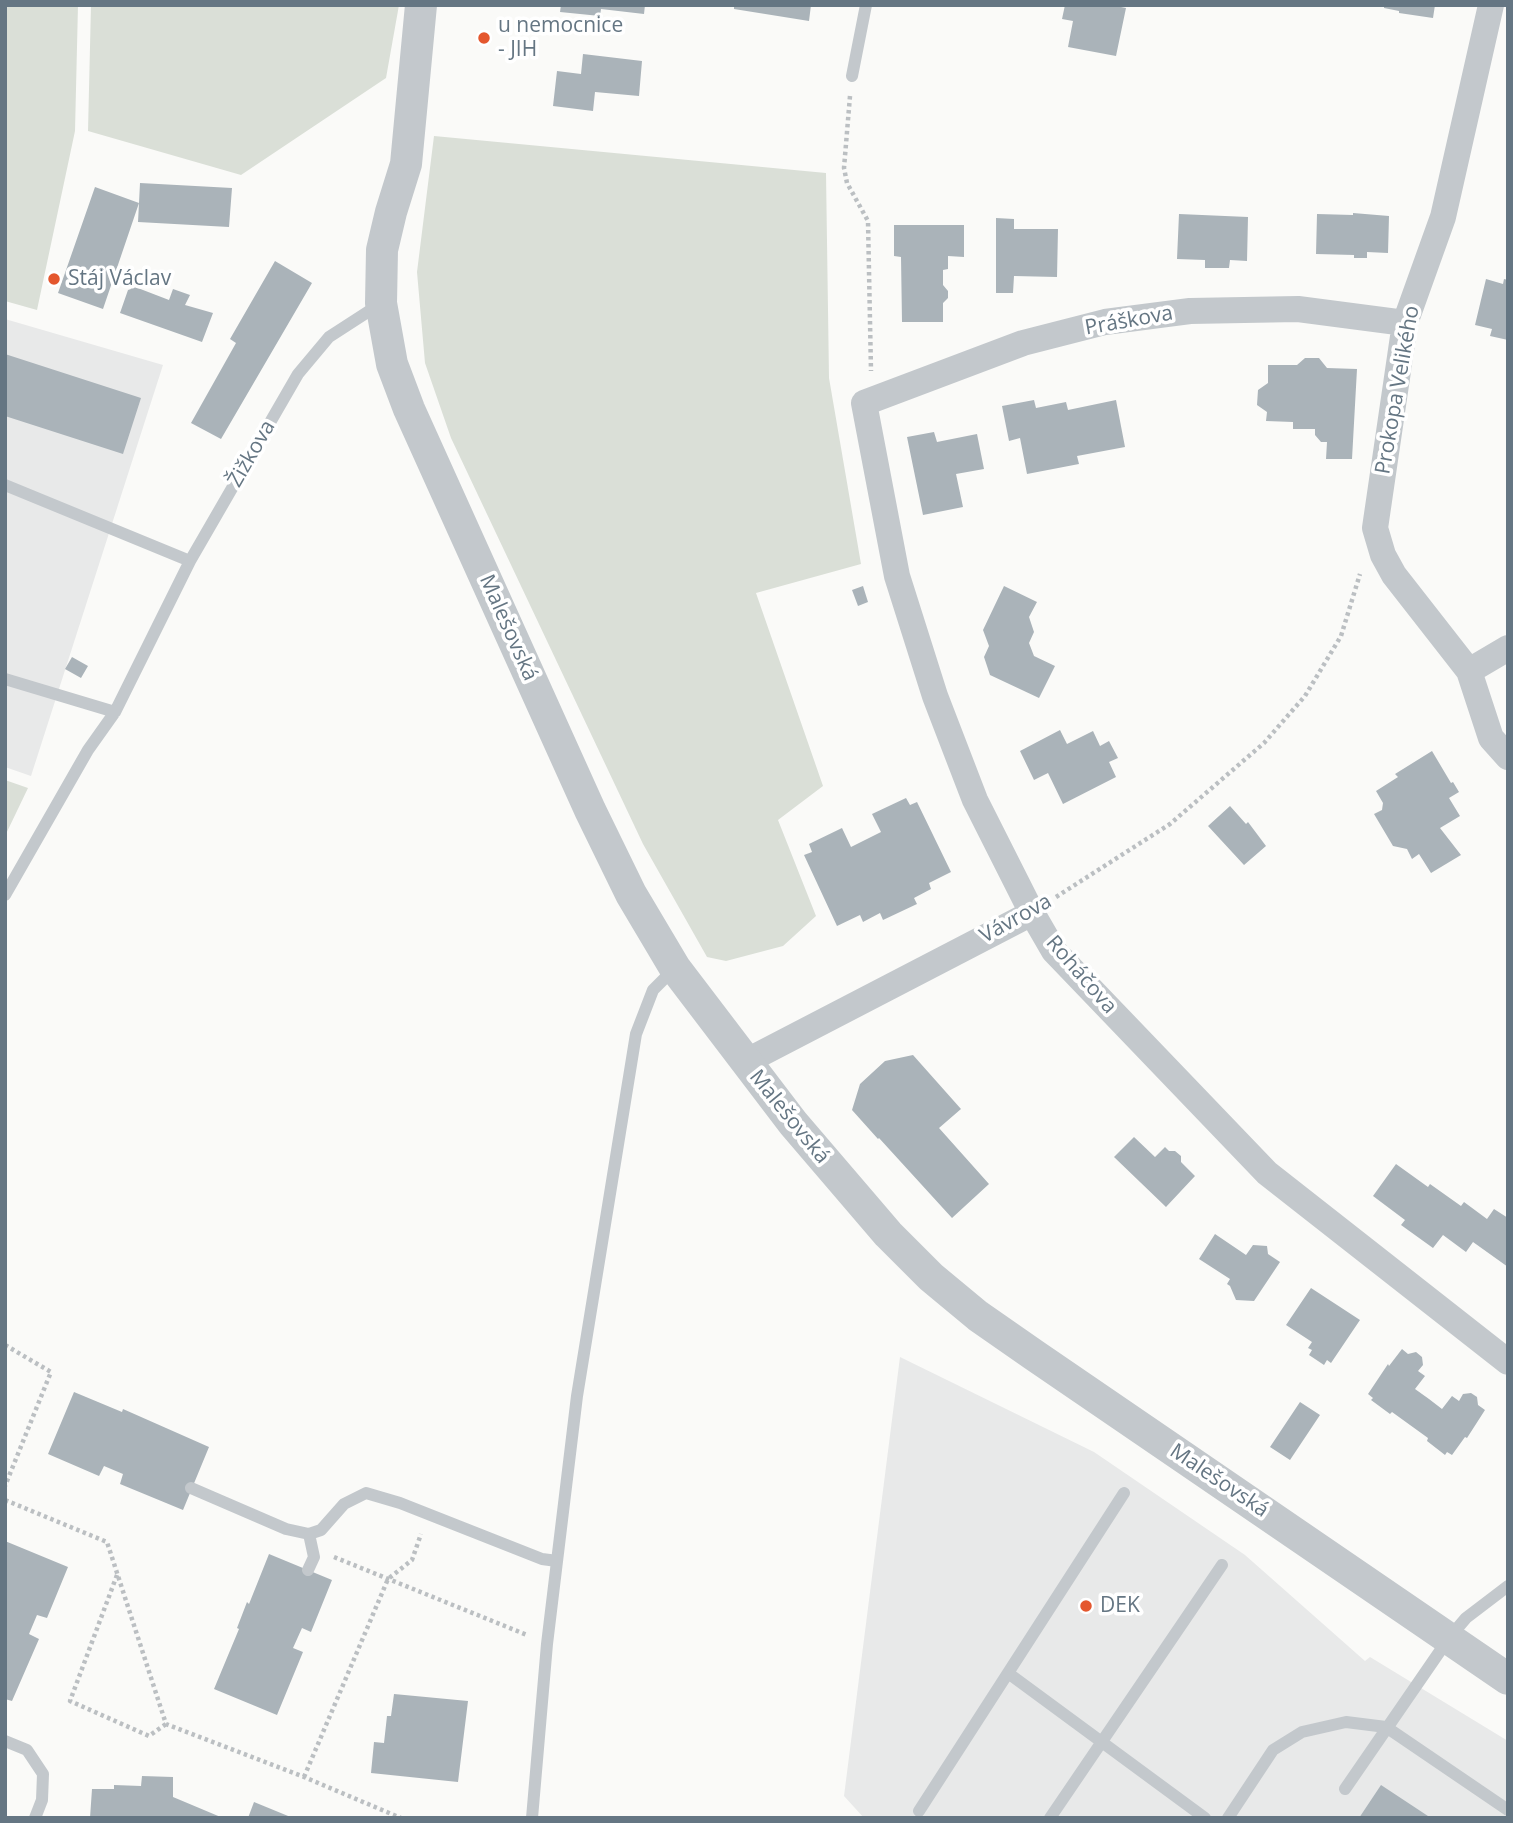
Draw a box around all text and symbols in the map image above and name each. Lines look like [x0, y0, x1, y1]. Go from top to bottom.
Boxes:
place label: u nemocnice - JIH [498, 13, 623, 63]
marker: u nemocnice - JIH [476, 30, 492, 46]
place label: Stáj Václav [68, 266, 171, 292]
marker: Stáj Václav [46, 271, 62, 287]
street label: Práškova [1083, 301, 1175, 341]
street label: Prokopa Velikého [1371, 304, 1425, 476]
street label: Žižkova [223, 416, 281, 492]
street label: Malešovská [473, 571, 543, 685]
street label: Vávrova [976, 889, 1056, 949]
street label: Roháčova [1040, 931, 1122, 1019]
street label: Malešovská [743, 1065, 835, 1169]
street label: Malešovská [1165, 1439, 1273, 1523]
place label: DEK [1100, 1593, 1140, 1619]
marker: DEK [1078, 1598, 1094, 1614]

